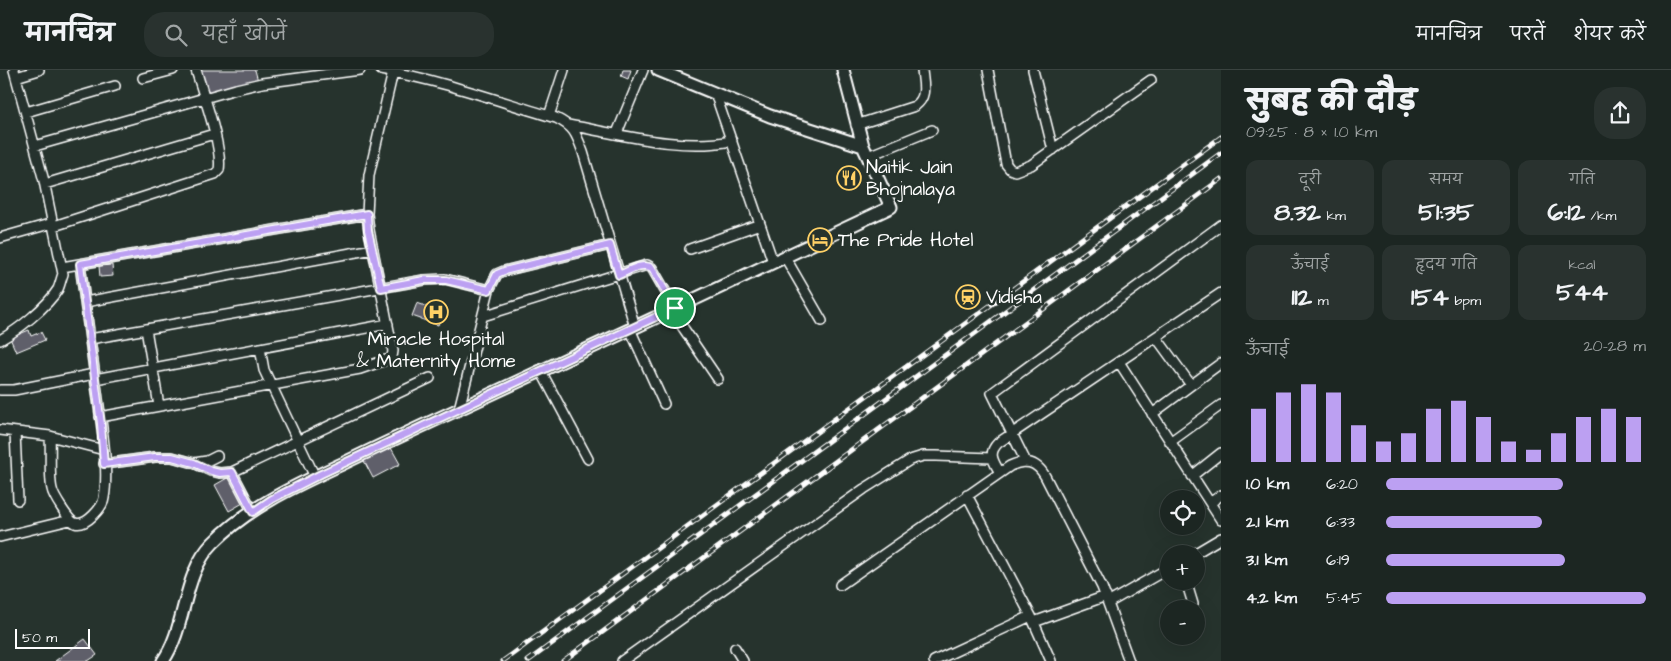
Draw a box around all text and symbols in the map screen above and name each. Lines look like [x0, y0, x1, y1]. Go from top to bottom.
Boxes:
search box [144, 12, 494, 57]
text: मानचित्र [25, 17, 114, 51]
icon: search [162, 21, 190, 49]
text: यहाँ खोजें [202, 21, 287, 48]
text: मानचित्र [1416, 22, 1482, 47]
text: परतें [1510, 22, 1545, 47]
text: शेयर करें [1573, 22, 1646, 47]
text: सुबह की दौड़ [1246, 82, 1416, 121]
button: share [1594, 87, 1646, 139]
text: 09:25 · 8 × 1.0 km [1246, 121, 1377, 143]
place label: Naitik Jain Bhojnalaya [866, 154, 955, 204]
restaurant icon: Naitik Jain Bhojnalaya [836, 165, 862, 191]
text: दूरी [1299, 170, 1321, 190]
text: समय [1429, 170, 1463, 190]
text: गति [1569, 170, 1595, 190]
text: 8.32 [1274, 195, 1321, 230]
text: 51:35 [1418, 195, 1474, 230]
text: 6:12 [1548, 195, 1585, 230]
text: km [1321, 206, 1346, 226]
text: /km [1585, 206, 1616, 226]
hotel icon: The Pride Hotel [807, 227, 833, 253]
place label: The Pride Hotel [838, 227, 973, 254]
text: ऊँचाई [1291, 255, 1329, 275]
text: हृदय गति [1415, 255, 1477, 275]
text: kcal [1569, 255, 1595, 275]
text: 544 [1556, 275, 1608, 310]
text: 112 [1291, 280, 1312, 315]
text: 154 [1411, 280, 1449, 315]
station icon: Vidisha [955, 284, 981, 310]
place label: Vidisha [986, 284, 1042, 311]
pin [654, 287, 696, 329]
text: m [1312, 291, 1329, 311]
text: bpm [1449, 291, 1481, 311]
icon: arrive [661, 294, 689, 322]
hospital icon: Miracle Hospital & Maternity Home [423, 299, 449, 325]
place label: Miracle Hospital & Maternity Home [356, 326, 516, 376]
text: 20–28 m [1583, 335, 1646, 357]
text: ऊँचाई [1246, 339, 1289, 361]
text: 1.0 km [1246, 473, 1289, 495]
text: 6:20 [1326, 473, 1358, 495]
map controls [1160, 490, 1205, 645]
button: locate [1160, 490, 1205, 535]
text: 2.1 km [1246, 511, 1288, 533]
text: 6:33 [1326, 511, 1355, 533]
button: + [1160, 545, 1205, 590]
text: 3.1 km [1246, 549, 1287, 571]
text: 6:19 [1326, 549, 1350, 571]
text: 4.2 km [1246, 587, 1297, 609]
text: 5:45 [1326, 587, 1362, 609]
button: − [1160, 600, 1205, 645]
scale bar [15, 626, 90, 649]
text: 50 m [22, 628, 57, 648]

